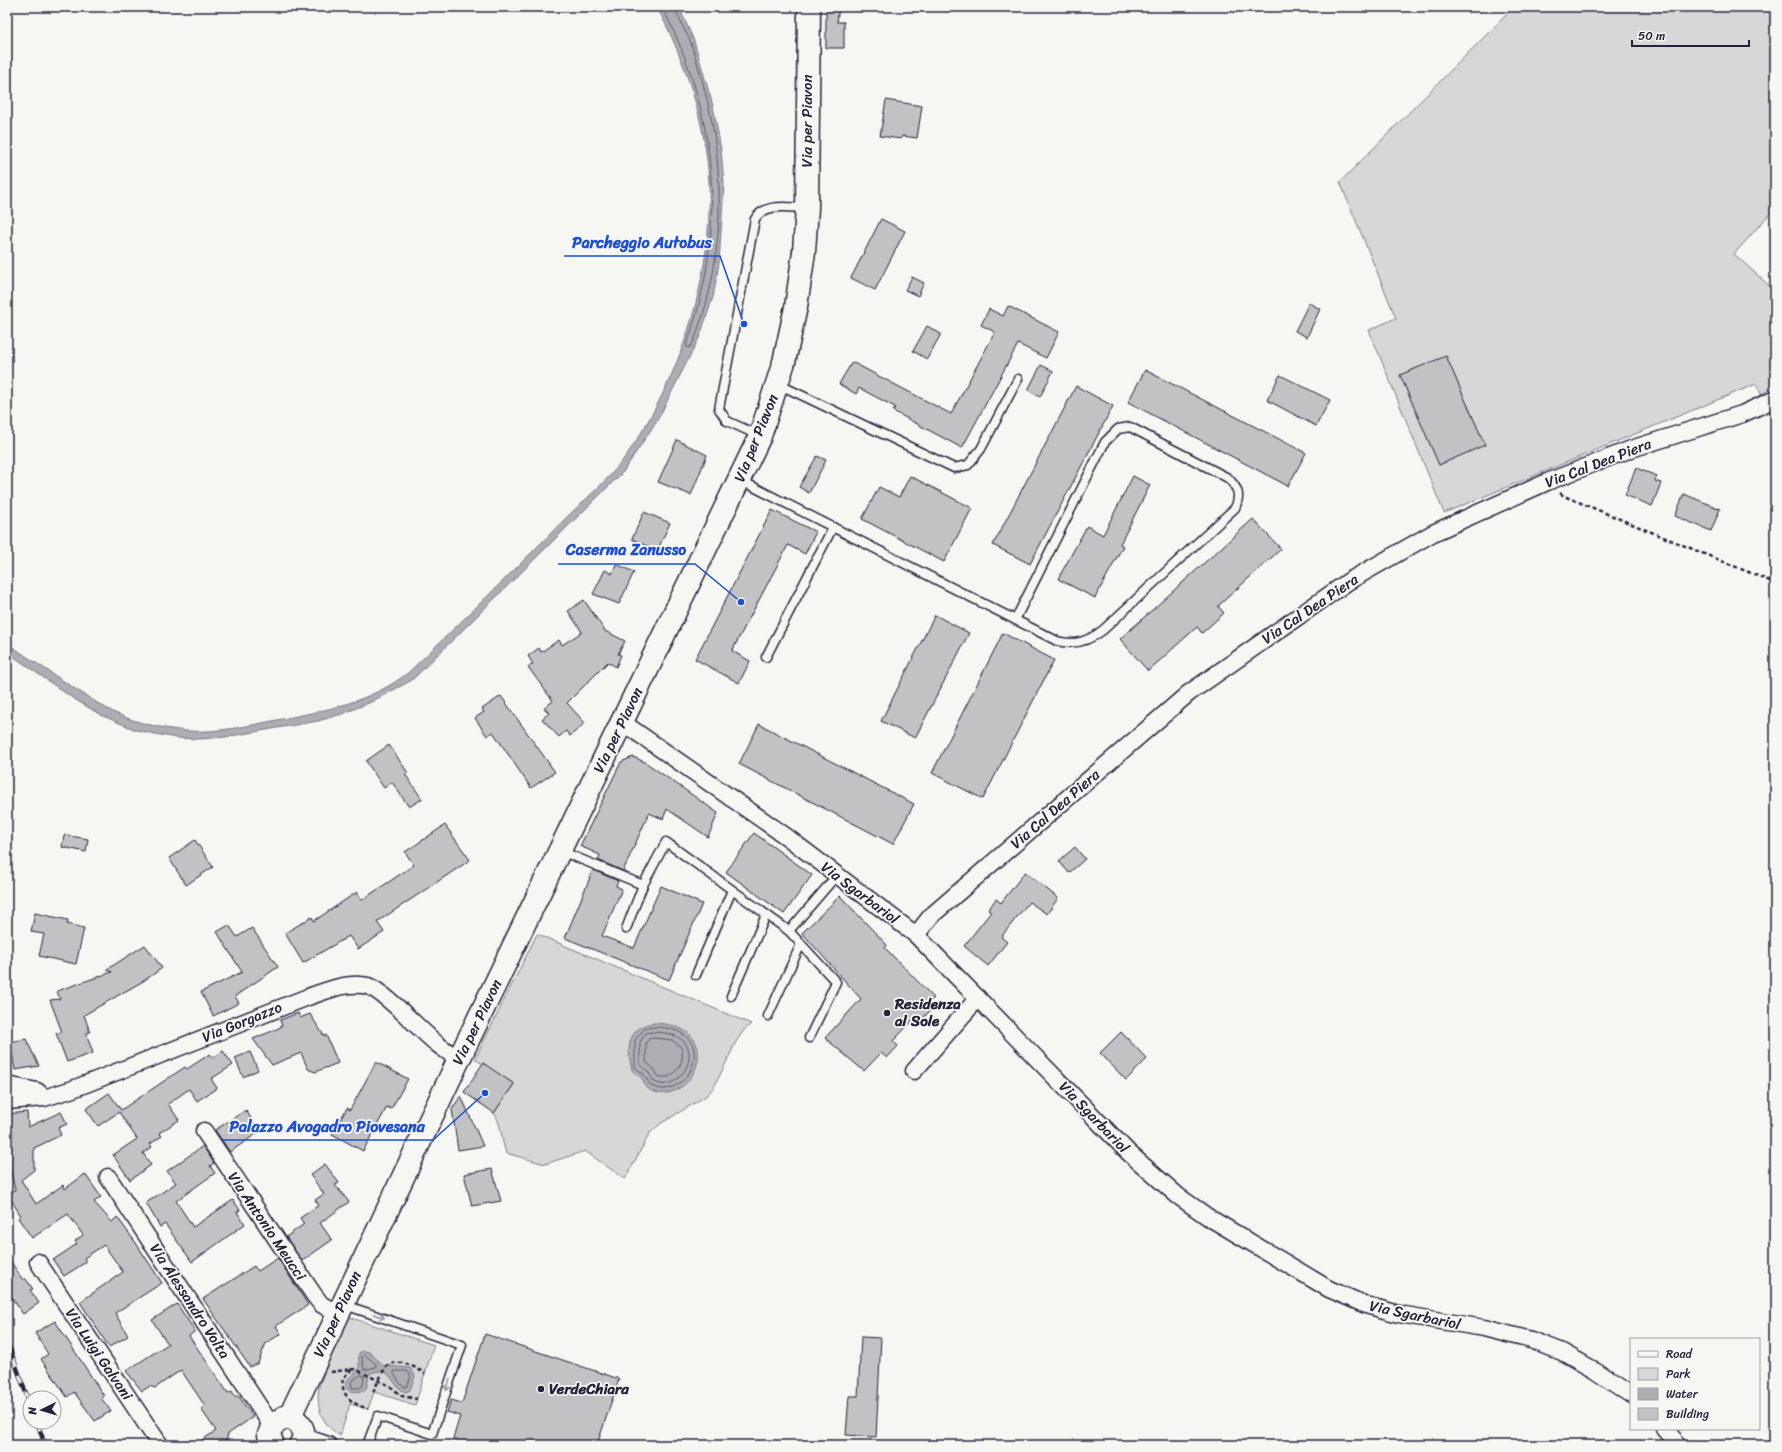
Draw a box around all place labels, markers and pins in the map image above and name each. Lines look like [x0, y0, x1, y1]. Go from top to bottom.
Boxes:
callout: Parcheggio Autobus [564, 228, 720, 256]
callout: Caserma Zanusso [558, 536, 695, 564]
place label: Residenza al Sole [894, 991, 961, 1034]
marker: Residenza al Sole [882, 1008, 892, 1018]
callout: Palazzo Avogadro Piovesana [221, 1112, 433, 1140]
place label: VerdeChiara [549, 1376, 629, 1402]
marker: VerdeChiara [536, 1384, 546, 1394]

